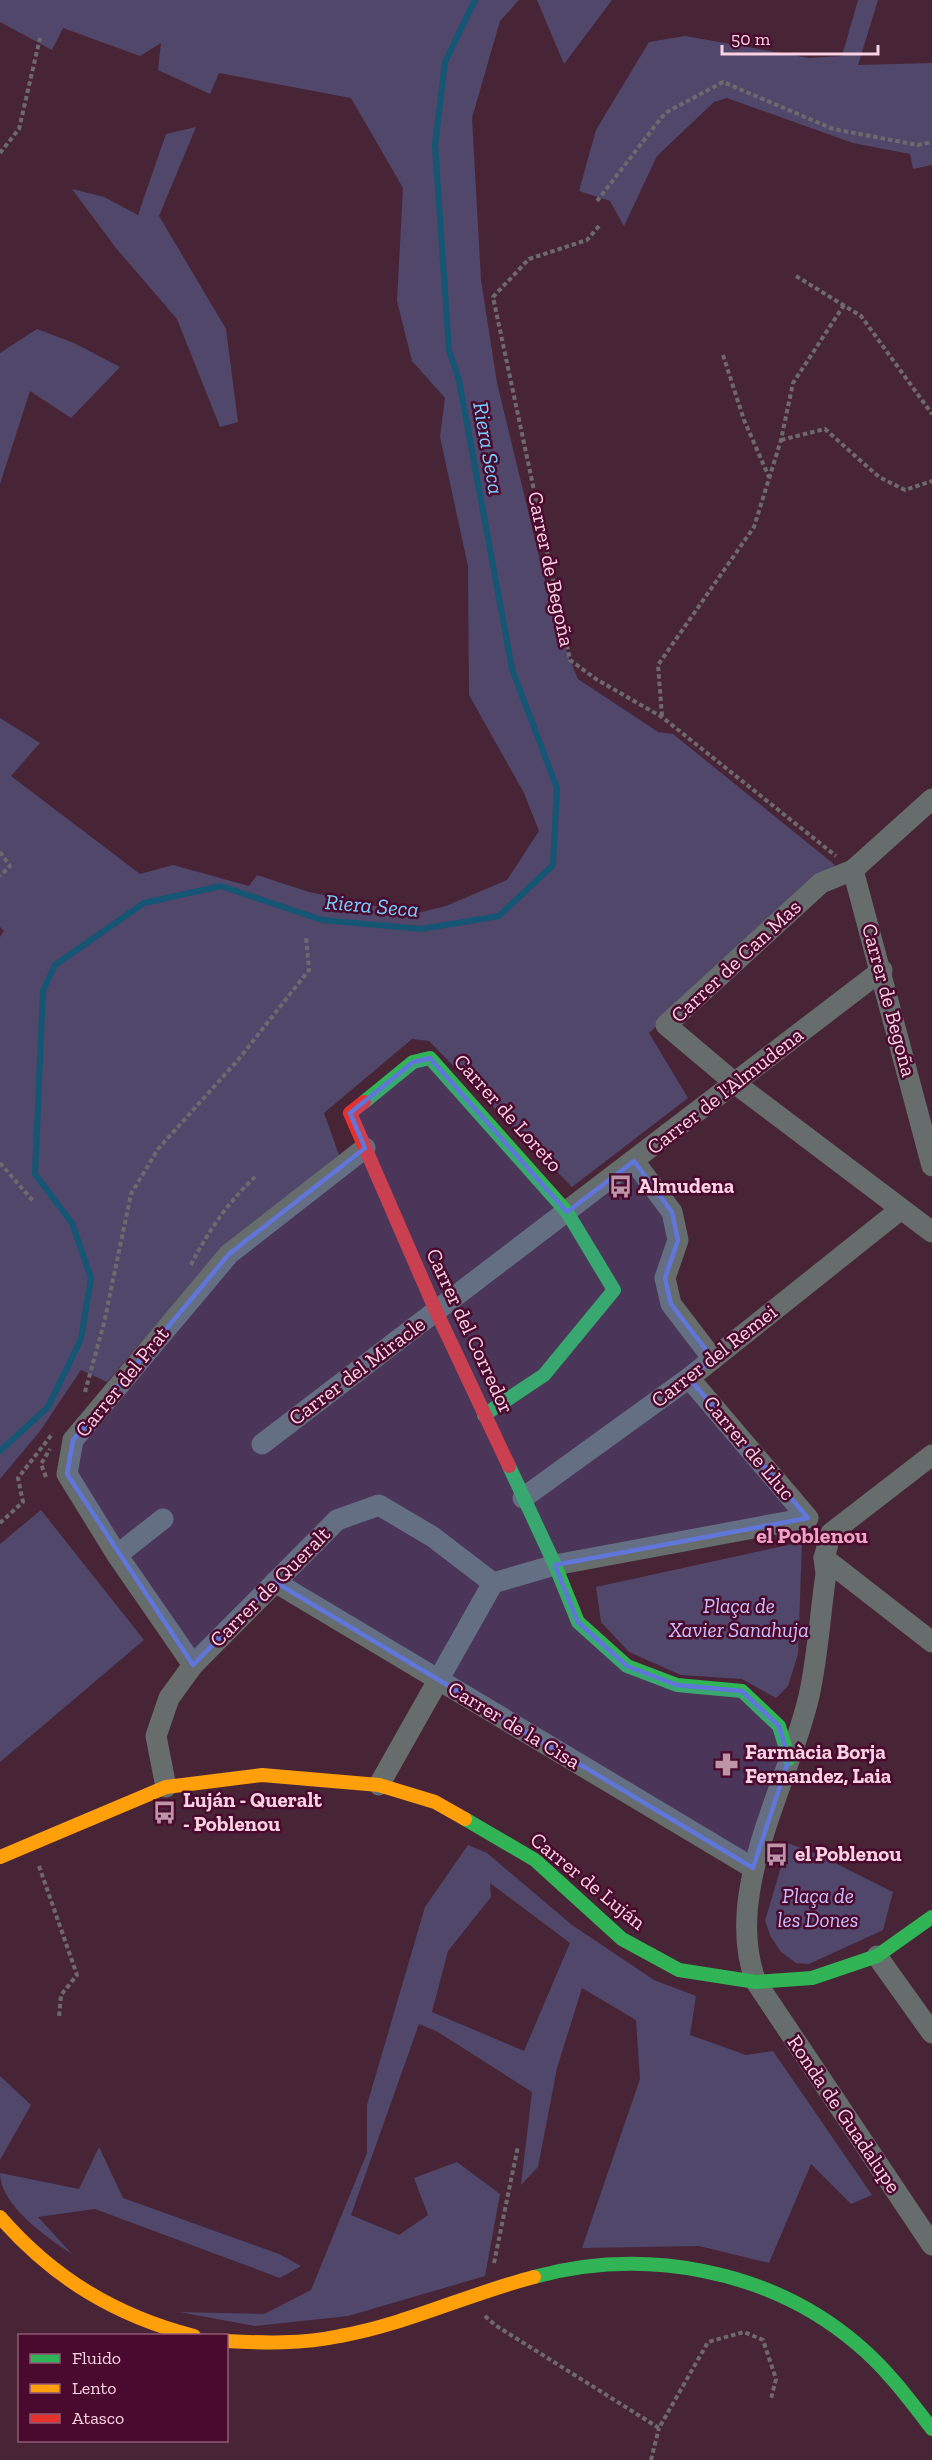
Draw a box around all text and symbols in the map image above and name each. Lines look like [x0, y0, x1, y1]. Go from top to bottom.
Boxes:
scale bar [722, 18, 878, 56]
text: 50 m [731, 28, 771, 50]
water label: Riera Seca [467, 400, 510, 497]
street label: Carrer de Begoña [523, 489, 580, 649]
water label: Riera Seca [324, 888, 420, 923]
street label: Carrer de Can Mas [665, 894, 806, 1027]
street label: Carrer de Begoña [857, 920, 922, 1079]
street label: Carrer de l'Almudena [642, 1022, 808, 1159]
street label: Carrer de Loreto [449, 1049, 568, 1177]
bus stop icon: Almudena [607, 1173, 633, 1199]
place label: Almudena [638, 1173, 735, 1198]
street label: Carrer del Corredor [421, 1244, 520, 1417]
street label: Carrer del Remei [646, 1299, 782, 1412]
street label: Carrer del Miracle [283, 1311, 430, 1430]
street label: Carrer del Prat [69, 1321, 174, 1442]
street label: Carrer de Lluc [698, 1390, 800, 1505]
street label: Carrer de Queralt [204, 1521, 335, 1652]
district label: el Poblenou [756, 1522, 868, 1549]
park label: Plaça de Xavier Sanahuja [668, 1593, 809, 1642]
street label: Carrer de la Cisa [444, 1675, 585, 1774]
place label: Farmàcia Borja Fernandez, Laia [745, 1739, 892, 1788]
pharmacy icon: Farmàcia Borja Fernandez, Laia [714, 1751, 740, 1777]
place label: Luján - Queralt - Poblenou [183, 1787, 322, 1836]
bus stop icon: Luján - Queralt - Poblenou [152, 1799, 178, 1825]
street label: Carrer de Luján [525, 1826, 651, 1936]
bus stop icon: el Poblenou [764, 1841, 790, 1867]
place label: el Poblenou [795, 1841, 902, 1866]
park label: Plaça de les Dones [777, 1883, 859, 1932]
street label: Ronda de Guadalupe [782, 2030, 907, 2198]
legend [18, 2334, 228, 2442]
text: Fluido [72, 2347, 121, 2369]
text: Lento [72, 2377, 117, 2399]
text: Atasco [72, 2407, 124, 2429]

